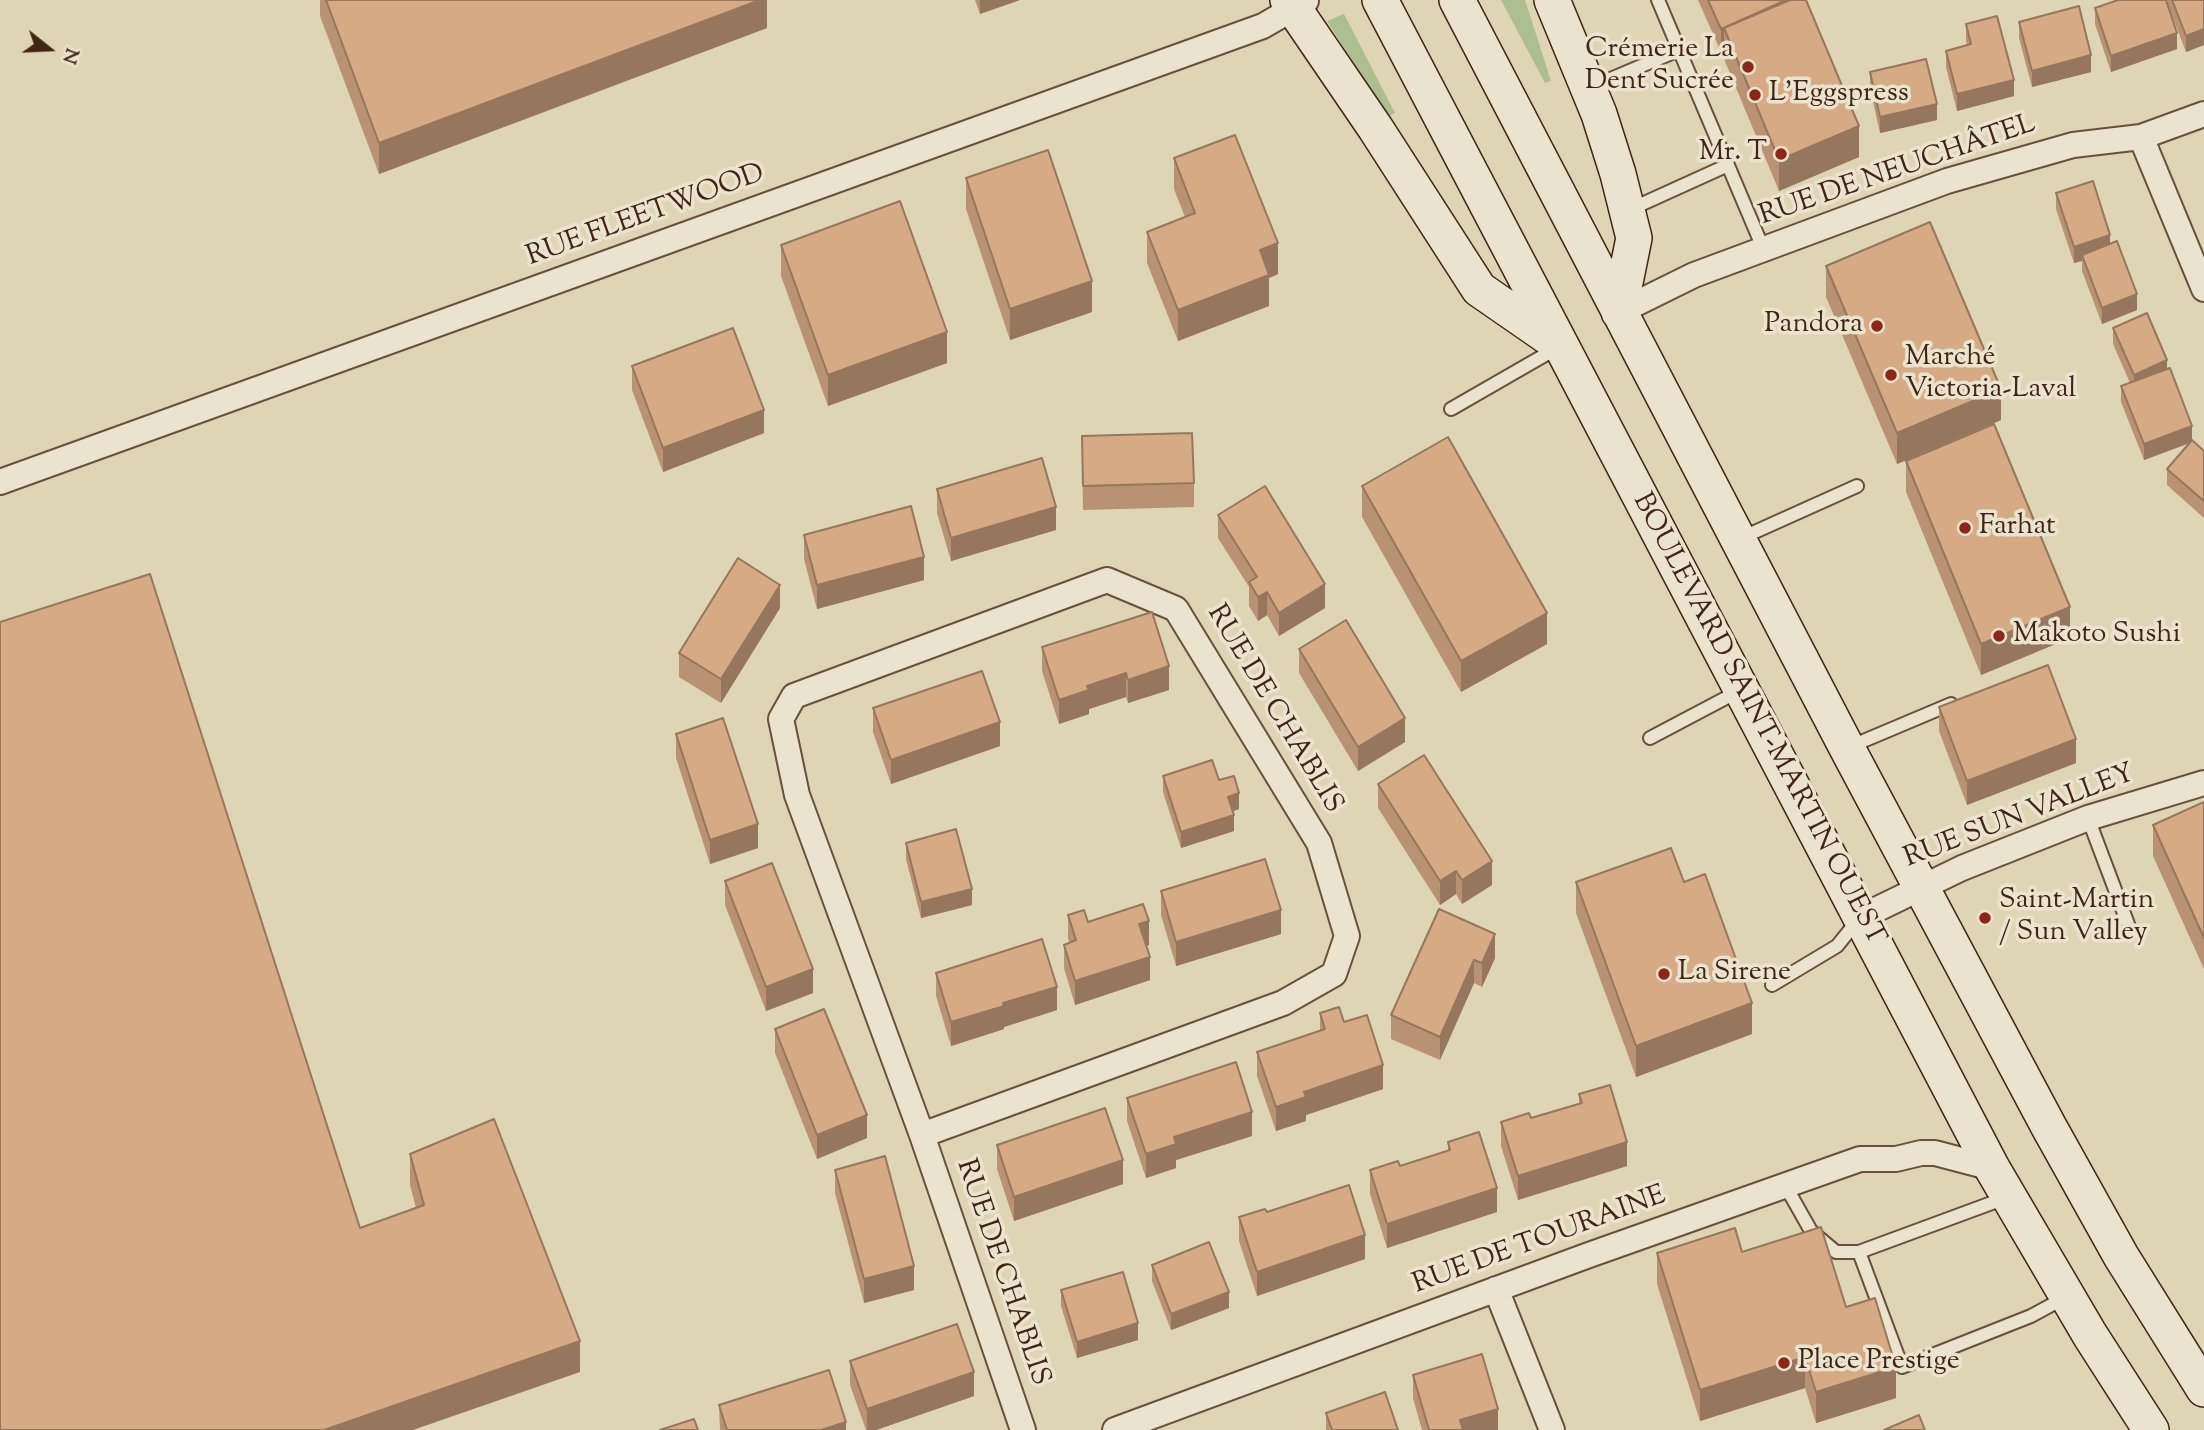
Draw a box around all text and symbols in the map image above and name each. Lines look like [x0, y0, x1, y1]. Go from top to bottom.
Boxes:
north arrow [14, 14, 84, 84]
place label: Crémerie La Dent Sucrée [1585, 34, 1734, 100]
text: N [54, 44, 85, 67]
marker: Crémerie La Dent Sucrée [1740, 59, 1756, 75]
place label: L'Eggspress [1769, 78, 1909, 112]
marker: L'Eggspress [1747, 87, 1763, 103]
street label: RUE DE NEUCHÂTEL [1756, 109, 2040, 235]
place label: Mr. T [1699, 137, 1767, 171]
marker: Mr. T [1773, 146, 1789, 162]
street label: RUE FLEETWOOD [523, 158, 769, 276]
place label: Pandora [1764, 309, 1863, 343]
marker: Pandora [1869, 318, 1885, 334]
place label: Marché Victoria-Laval [1905, 342, 2076, 408]
marker: Marché Victoria-Laval [1883, 367, 1899, 383]
street label: BOULEVARD SAINT-MARTIN OUEST [1623, 488, 1891, 952]
place label: Farhat [1979, 511, 2056, 545]
marker: Farhat [1957, 520, 1973, 536]
street label: RUE DE CHABLIS [1198, 600, 1348, 820]
place label: Makoto Sushi [2013, 619, 2181, 653]
marker: Makoto Sushi [1991, 628, 2007, 644]
street label: RUE SUN VALLEY [1900, 759, 2140, 877]
place label: Saint-Martin / Sun Valley [1999, 885, 2154, 951]
marker: Saint-Martin / Sun Valley [1977, 910, 1993, 926]
place label: La Sirene [1678, 957, 1791, 991]
marker: La Sirene [1656, 966, 1672, 982]
street label: RUE DE CHABLIS [947, 1155, 1055, 1391]
street label: RUE DE TOURAINE [1409, 1181, 1671, 1303]
place label: Place Prestige [1798, 1346, 1960, 1380]
marker: Place Prestige [1776, 1355, 1792, 1371]

